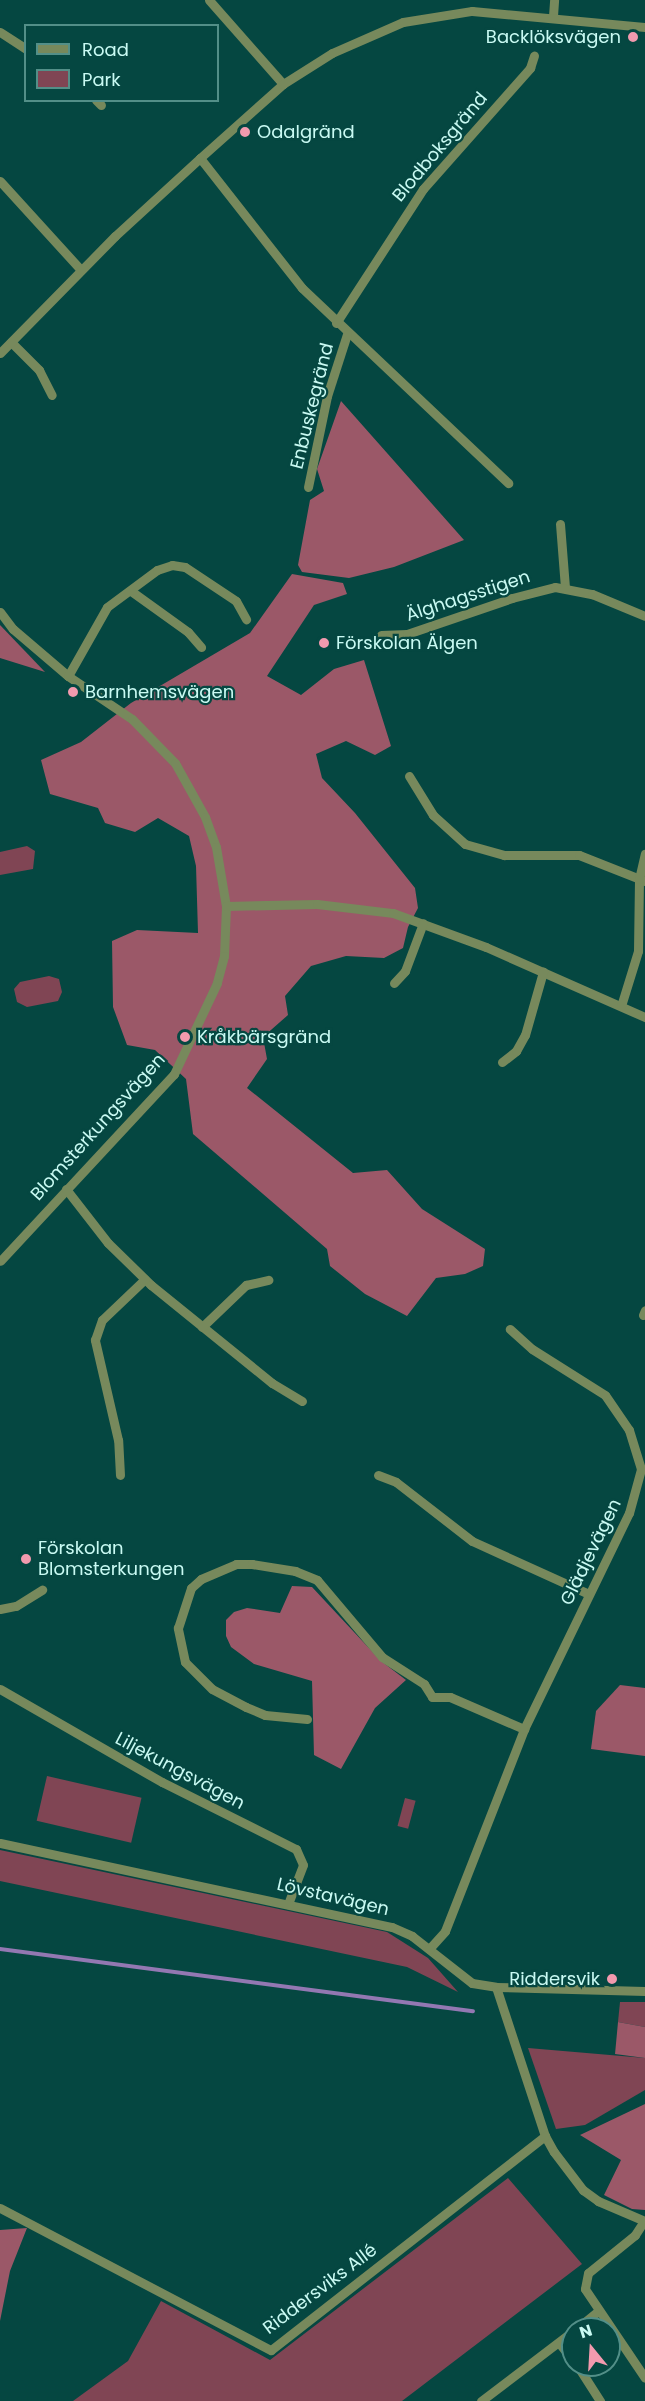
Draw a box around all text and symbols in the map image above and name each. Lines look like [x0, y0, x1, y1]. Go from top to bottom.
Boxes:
legend [24, 24, 219, 102]
place label: Backlöksvägen [486, 26, 621, 48]
marker: Backlöksvägen [626, 30, 640, 44]
text: Road [82, 37, 129, 62]
text: Park [82, 67, 121, 92]
street label: Blodboksgränd [388, 88, 492, 206]
place label: Odalgränd [257, 121, 355, 143]
marker: Odalgränd [238, 125, 252, 139]
street label: Enbuskegränd [286, 341, 338, 471]
street label: Älghagsstigen [403, 566, 533, 626]
place label: Förskolan Älgen [336, 632, 478, 654]
marker: Förskolan Älgen [317, 636, 331, 650]
place label: Barnhemsvägen [85, 681, 234, 703]
marker: Barnhemsvägen [66, 685, 80, 699]
place label: Kråkbärsgränd [197, 1026, 331, 1048]
marker: Kråkbärsgränd [178, 1030, 192, 1044]
street label: Blomsterkungsvägen [26, 1049, 170, 1205]
street label: Glädjevägen [556, 1495, 626, 1609]
place label: Förskolan Blomsterkungen [38, 1538, 185, 1580]
marker: Förskolan Blomsterkungen [19, 1552, 33, 1566]
street label: Liljekungsvägen [112, 1728, 248, 1814]
street label: Lövstavägen [275, 1874, 391, 1920]
place label: Riddersvik [509, 1968, 600, 1990]
marker: Riddersvik [605, 1972, 619, 1986]
street label: Riddersviks Allé [259, 2239, 381, 2339]
north arrow [561, 2317, 621, 2377]
text: N [577, 2319, 595, 2344]

